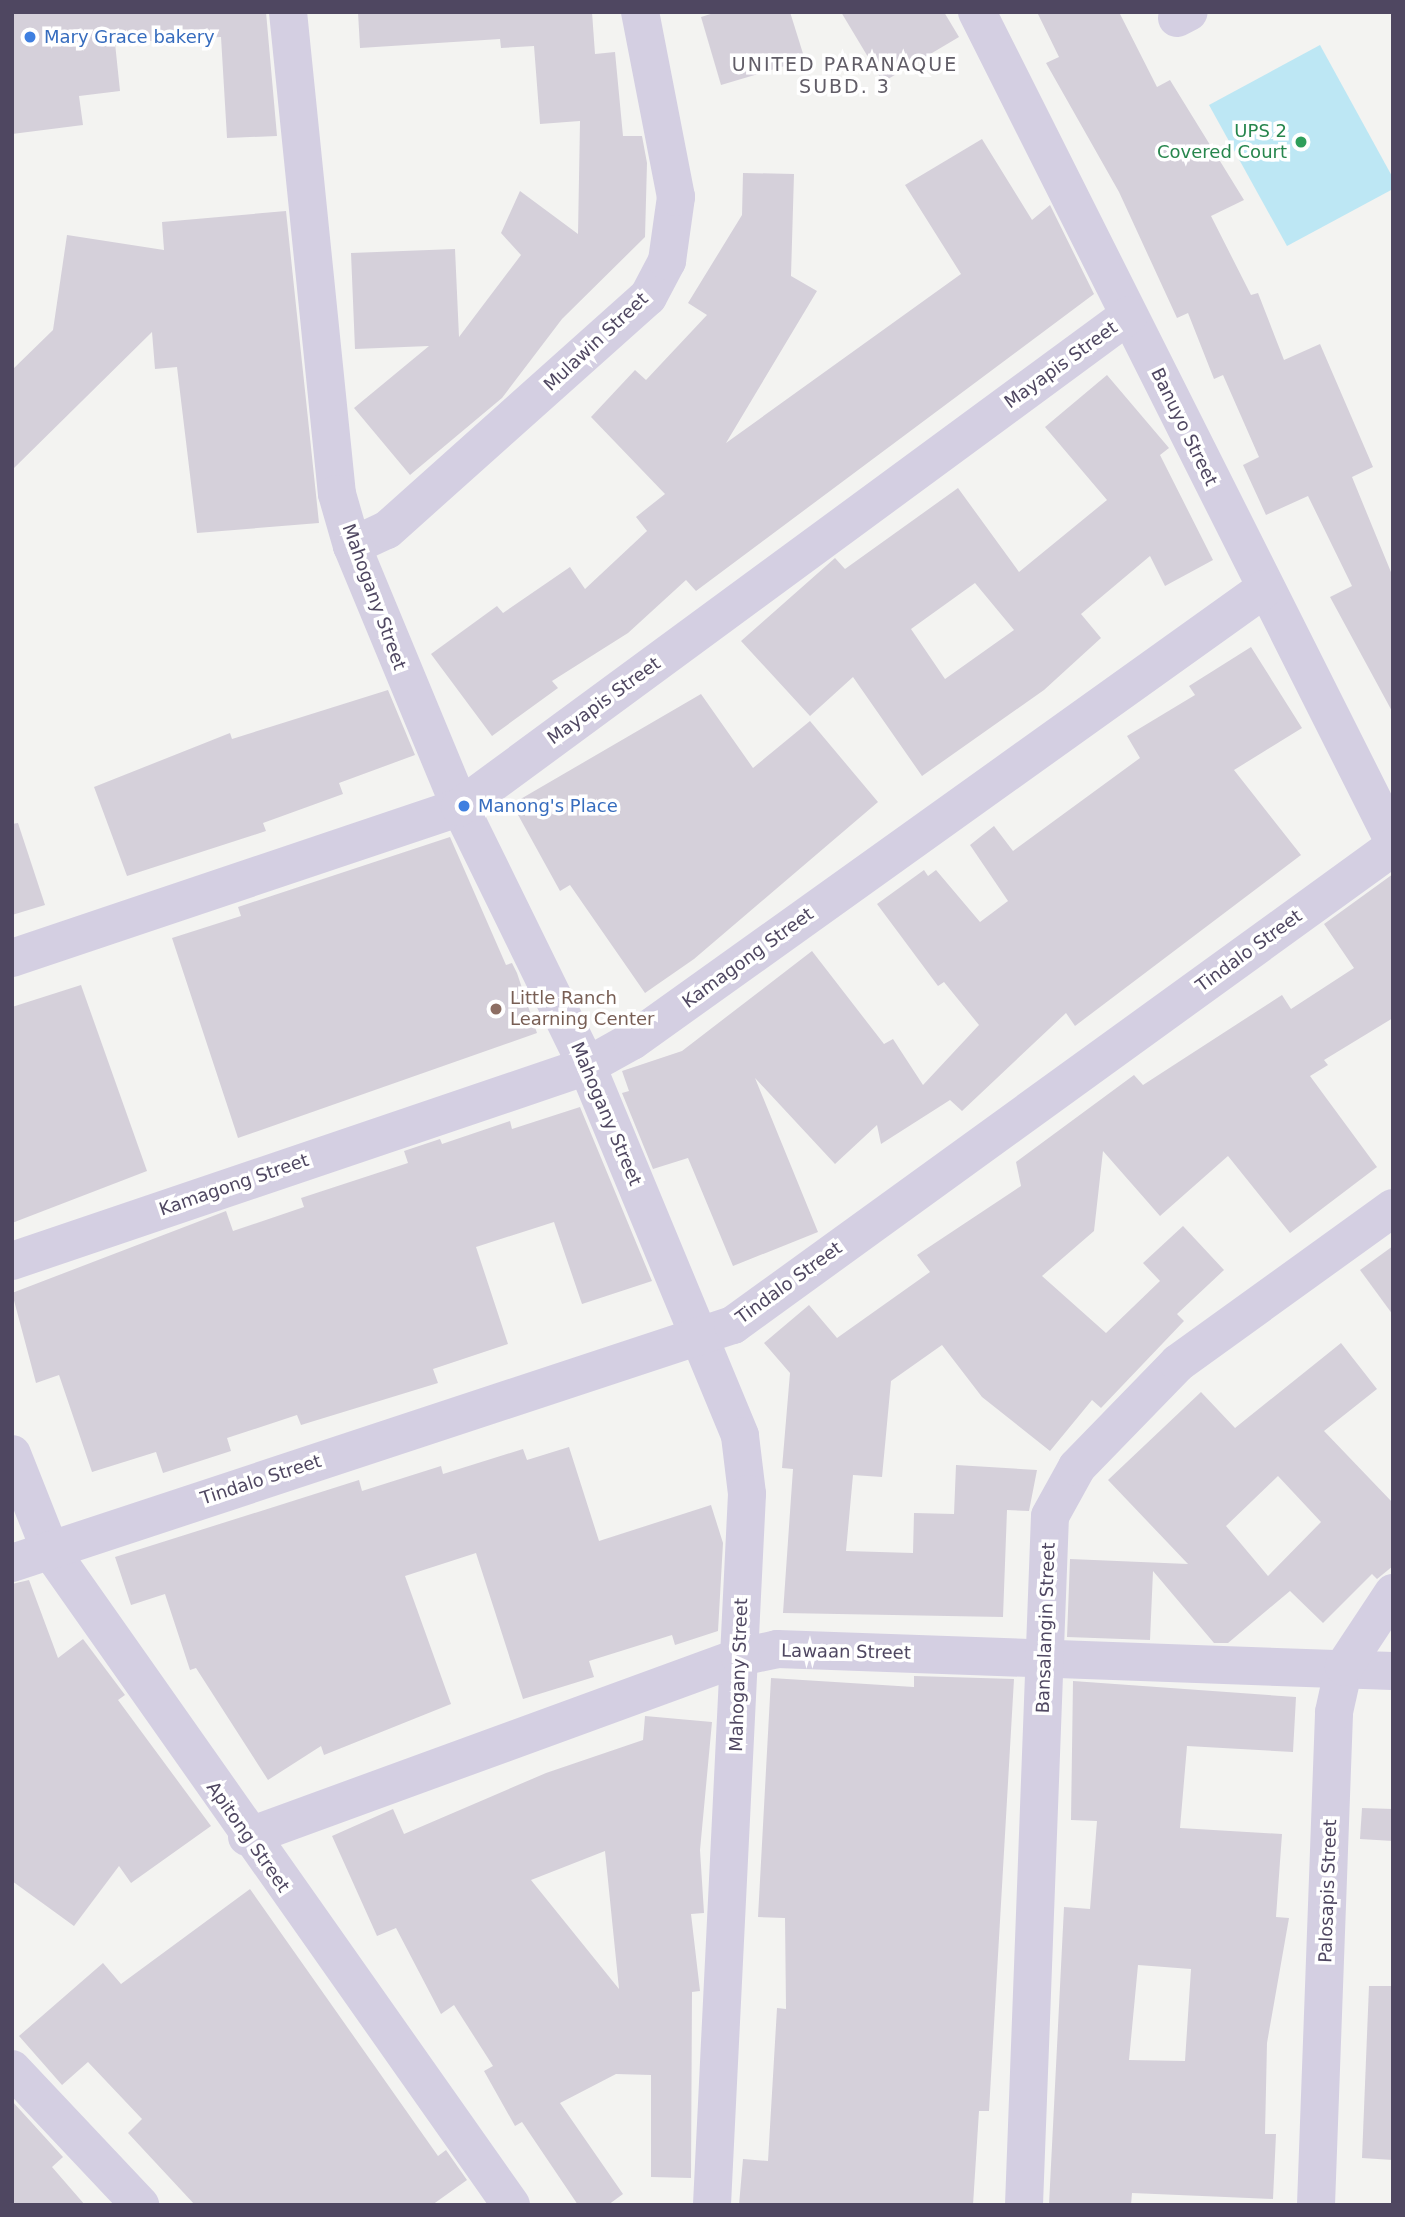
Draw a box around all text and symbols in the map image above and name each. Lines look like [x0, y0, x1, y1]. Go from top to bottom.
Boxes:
place label: Mary Grace bakery [44, 26, 215, 48]
marker: Mary Grace bakery [22, 29, 38, 45]
district label: UNITED PARANAQUE SUBD. 3 [734, 54, 956, 98]
place label: UPS 2 Covered Court [1157, 121, 1287, 164]
marker: UPS 2 Covered Court [1293, 134, 1309, 150]
street label: Mulawin Street [539, 288, 653, 396]
street label: Mayapis Street [1000, 317, 1122, 413]
street label: Banuyo Street [1146, 365, 1222, 489]
street label: Mahogany Street [338, 521, 410, 673]
street label: Mayapis Street [543, 653, 665, 749]
place label: Manong's Place [478, 795, 618, 817]
marker: Manong's Place [456, 798, 472, 814]
street label: Kamagong Street [678, 903, 818, 1013]
street label: Tindalo Street [1192, 905, 1306, 997]
place label: Little Ranch Learning Center [510, 988, 654, 1030]
marker: Little Ranch Learning Center [488, 1001, 504, 1017]
street label: Mahogany Street [566, 1039, 646, 1189]
street label: Kamagong Street [156, 1149, 312, 1221]
street label: Tindalo Street [732, 1237, 846, 1329]
street label: Tindalo Street [198, 1450, 324, 1510]
street label: Bansalangin Street [1032, 1542, 1060, 1714]
street label: Mahogany Street [726, 1598, 752, 1752]
street label: Lawaan Street [781, 1640, 911, 1664]
street label: Apitong Street [202, 1778, 294, 1896]
street label: Palosapis Street [1315, 1819, 1341, 1963]

